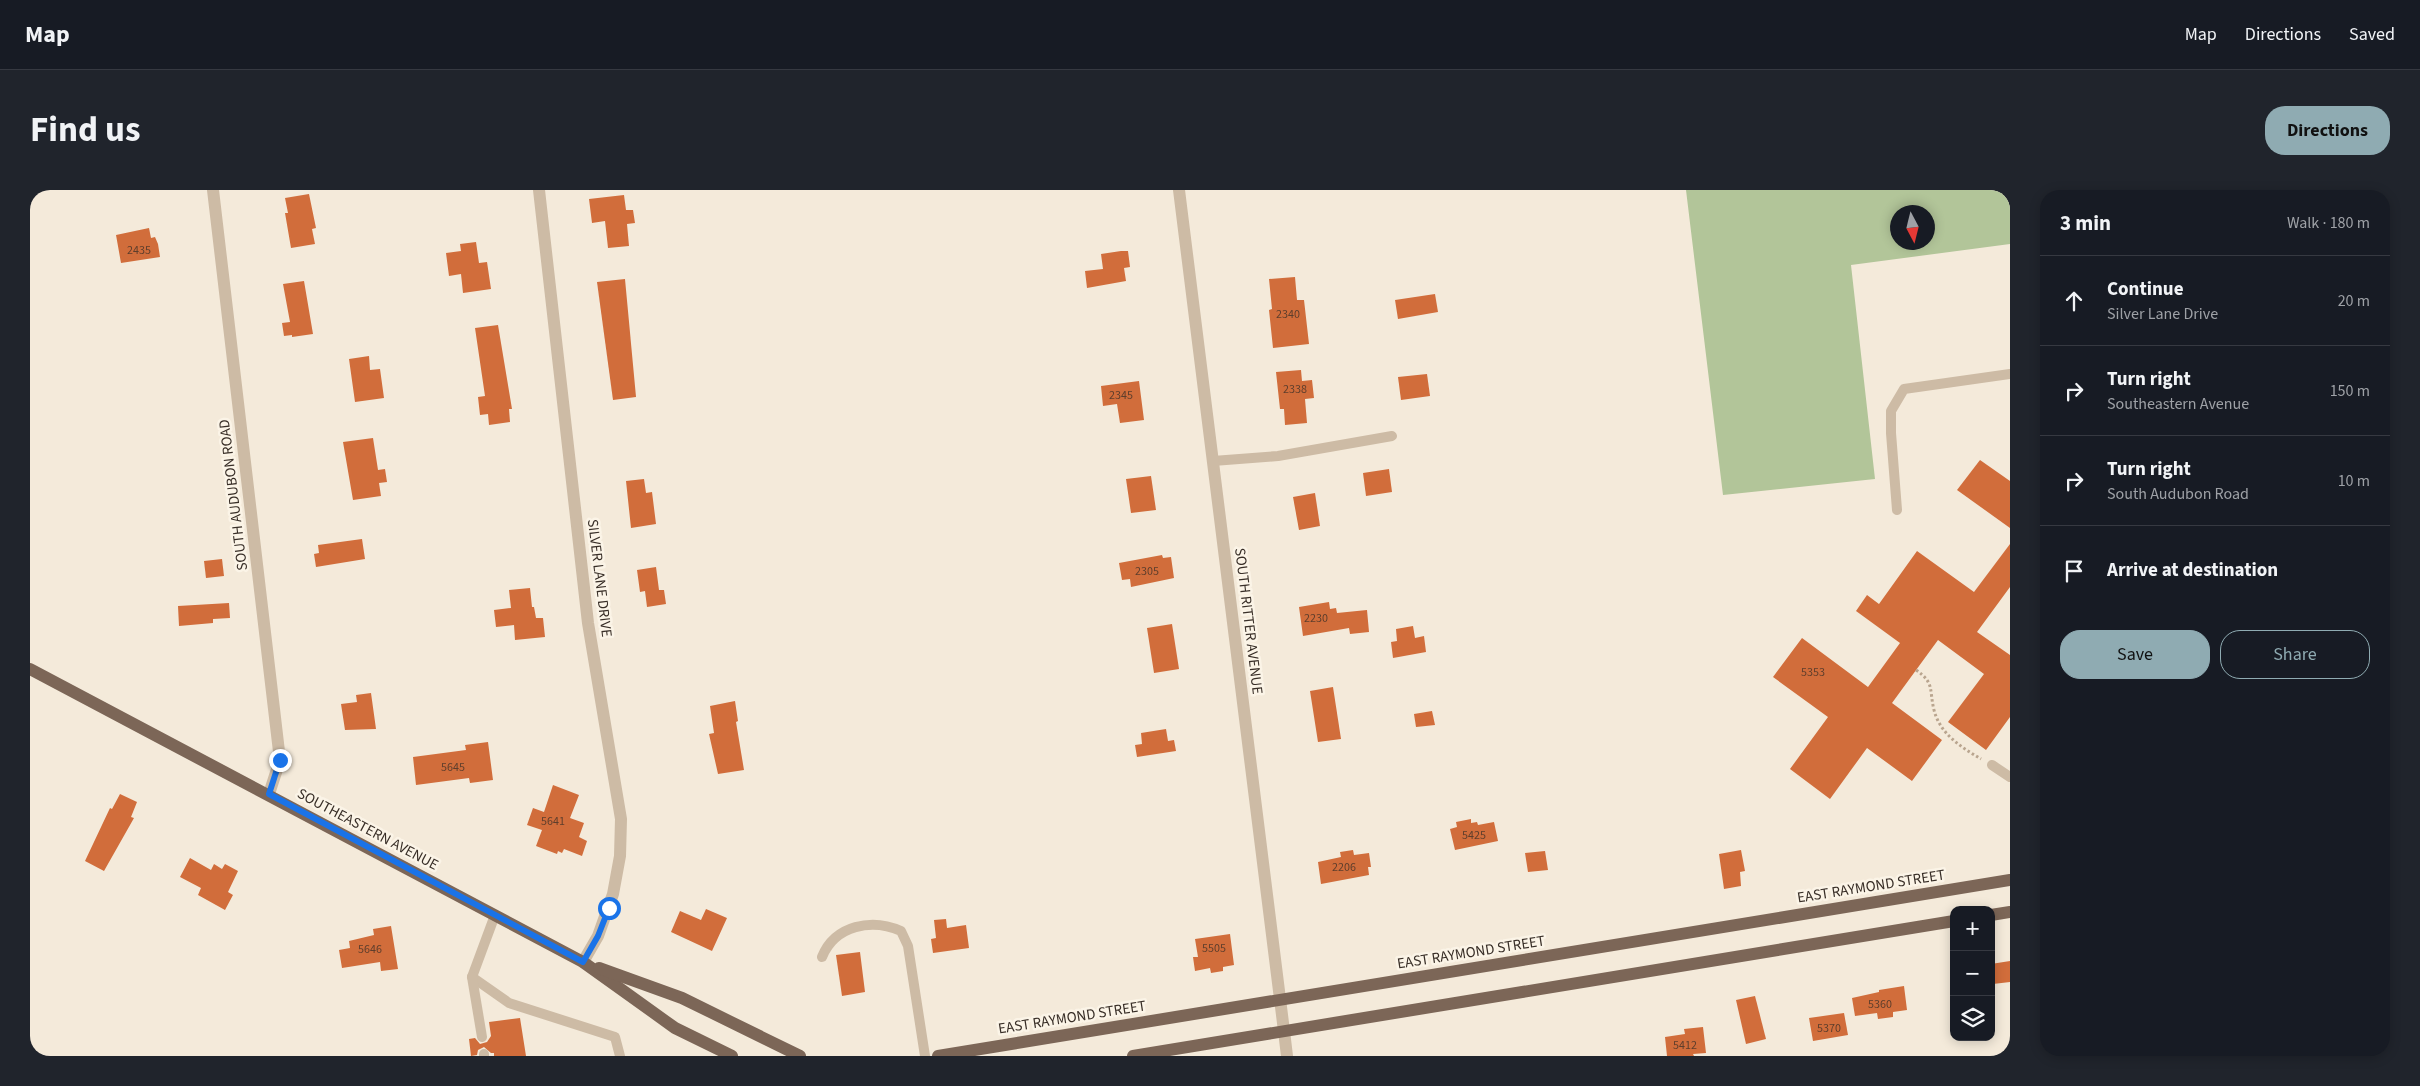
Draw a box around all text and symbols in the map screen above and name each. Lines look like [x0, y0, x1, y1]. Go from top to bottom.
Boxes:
text: Map [25, 17, 70, 52]
text: Map [2185, 22, 2217, 47]
text: Directions [2245, 22, 2321, 47]
text: Saved [2349, 22, 2395, 47]
text: Find us [30, 105, 140, 155]
button: Directions [2265, 106, 2390, 155]
north arrow [1890, 205, 1935, 250]
text: 3 min [2060, 208, 2111, 238]
text: Walk · 180 m [2287, 212, 2370, 234]
house number: 2435 [127, 242, 151, 259]
text: Continue [2107, 276, 2184, 303]
icon: ahead [2060, 287, 2088, 315]
text: 20 m [2338, 290, 2370, 312]
text: Silver Lane Drive [2107, 303, 2218, 325]
house number: 2340 [1276, 306, 1300, 323]
text: Turn right [2107, 366, 2191, 393]
icon: right [2060, 377, 2088, 405]
text: 150 m [2330, 380, 2370, 402]
house number: 2338 [1283, 381, 1307, 398]
house number: 2345 [1109, 387, 1133, 404]
text: Southeastern Avenue [2107, 393, 2249, 415]
street label: SOUTH AUDUBON ROAD [214, 418, 253, 572]
text: Turn right [2107, 456, 2191, 483]
icon: right [2060, 467, 2088, 495]
text: 10 m [2338, 470, 2370, 492]
text: South Audubon Road [2107, 483, 2249, 505]
street label: SILVER LANE DRIVE [582, 518, 617, 638]
street label: SOUTH RITTER AVENUE [1229, 547, 1268, 696]
icon: arrive [2060, 557, 2088, 585]
text: Arrive at destination [2107, 557, 2278, 584]
house number: 2305 [1135, 563, 1159, 580]
house number: 2230 [1304, 610, 1328, 627]
button: Save [2060, 630, 2210, 679]
button: Share [2220, 630, 2370, 679]
house number: 5353 [1801, 664, 1825, 681]
route end [269, 749, 292, 772]
house number: 5645 [441, 759, 465, 776]
street label: SOUTHEASTERN AVENUE [293, 783, 442, 876]
house number: 5641 [541, 813, 565, 830]
house number: 5425 [1462, 827, 1486, 844]
house number: 2206 [1332, 859, 1356, 876]
street label: EAST RAYMOND STREET [1796, 864, 1946, 909]
route start [598, 897, 621, 920]
map controls [1950, 906, 1995, 1041]
button: + [1950, 906, 1995, 951]
street label: EAST RAYMOND STREET [1396, 930, 1546, 975]
house number: 5505 [1202, 940, 1226, 957]
house number: 5646 [358, 941, 382, 958]
button: − [1950, 951, 1995, 996]
street label: EAST RAYMOND STREET [997, 995, 1147, 1040]
house number: 5360 [1868, 996, 1892, 1013]
button: layers [1950, 996, 1995, 1041]
house number: 5370 [1817, 1020, 1841, 1037]
house number: 5412 [1673, 1037, 1697, 1054]

